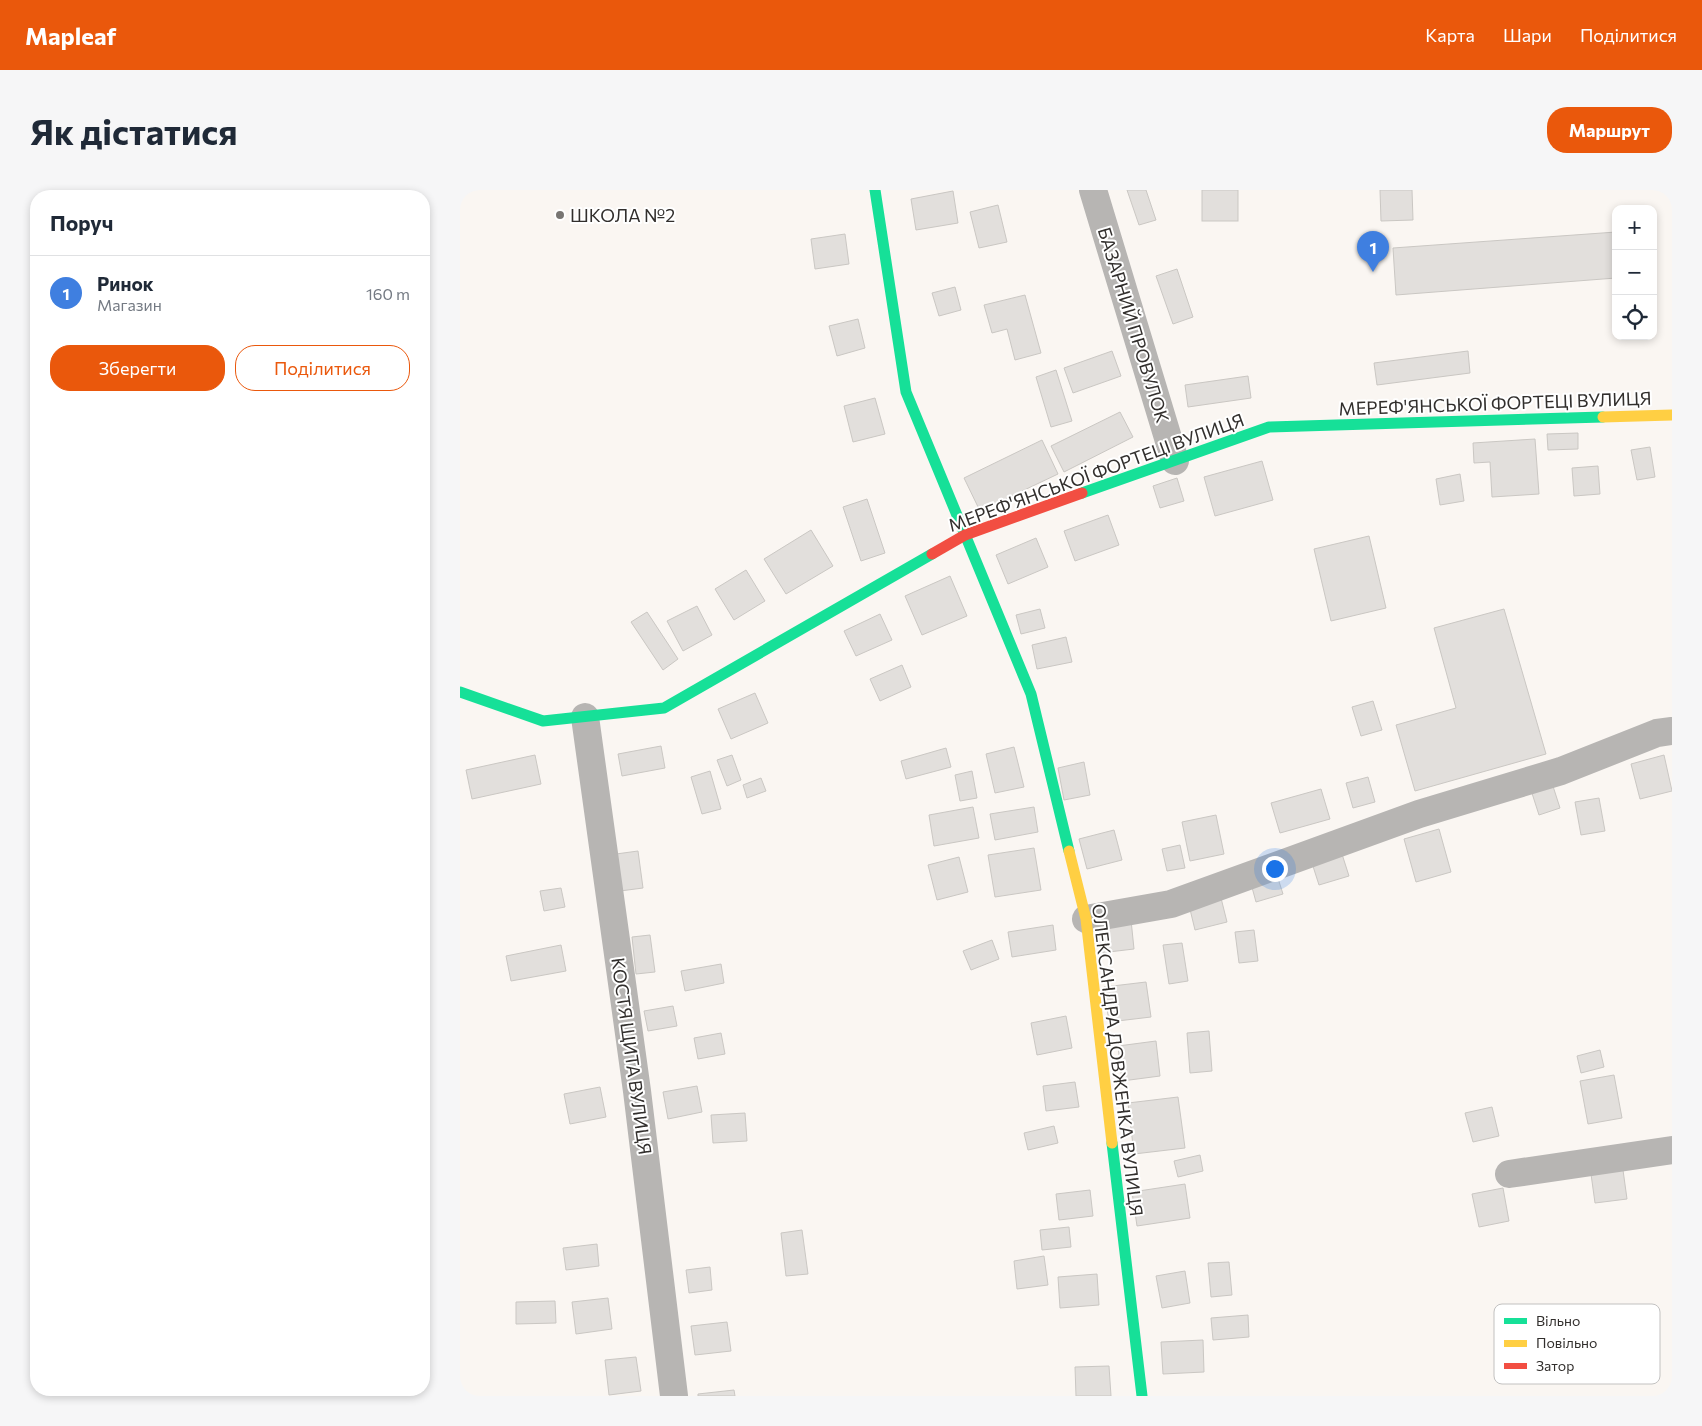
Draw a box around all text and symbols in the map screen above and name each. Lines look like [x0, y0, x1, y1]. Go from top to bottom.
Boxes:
text: Mapleaf [25, 21, 116, 50]
text: Карта [1425, 24, 1475, 46]
text: Шари [1503, 24, 1552, 46]
text: Поділитися [1580, 24, 1677, 46]
button: Маршрут [1547, 107, 1672, 153]
text: Як дістатися [30, 109, 238, 152]
place label: ШКОЛА №2 [570, 204, 675, 226]
map controls [1612, 205, 1657, 340]
button: + [1612, 205, 1657, 250]
marker: ШКОЛА №2 [554, 209, 566, 221]
text: Поруч [50, 210, 113, 235]
street label: БАЗАРНИЙ ПРОВУЛОК [1094, 225, 1174, 425]
pin: 1 [1357, 231, 1389, 272]
button: − [1612, 250, 1657, 295]
text: Ринок [97, 272, 154, 295]
text: 1 [62, 284, 70, 303]
text: 160 m [366, 284, 410, 303]
text: Магазин [97, 295, 162, 314]
button: locate [1612, 295, 1657, 340]
button: Зберегти [50, 345, 225, 391]
button: Поділитися [235, 345, 410, 391]
street label: МЕРЕФ'ЯНСЬКОЇ ФОРТЕЦІ ВУЛИЦЯ [1338, 387, 1652, 419]
street label: МЕРЕФ'ЯНСЬКОЇ ФОРТЕЦІ ВУЛИЦЯ [945, 408, 1247, 536]
your location [1262, 856, 1288, 882]
street label: ОЛЕКСАНДРА ДОВЖЕНКА ВУЛИЦЯ [1088, 903, 1148, 1217]
street label: КОСТЯ ЩИТА ВУЛИЦЯ [607, 956, 657, 1156]
legend [1494, 1304, 1660, 1384]
text: Вільно [1536, 1312, 1580, 1329]
text: Повільно [1536, 1334, 1597, 1351]
text: Затор [1536, 1357, 1574, 1374]

